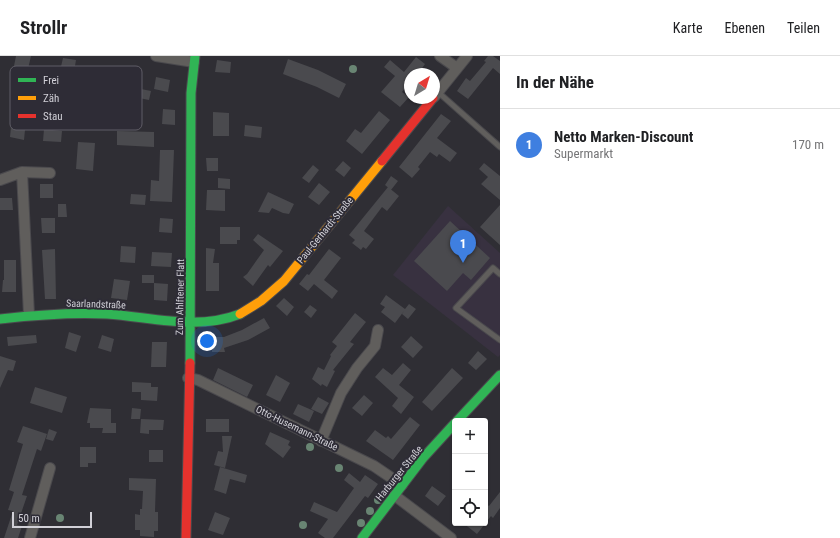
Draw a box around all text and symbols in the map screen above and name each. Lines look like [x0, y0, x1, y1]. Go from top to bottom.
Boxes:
text: Strollr [20, 16, 67, 39]
text: Karte [673, 20, 702, 36]
text: Ebenen [724, 20, 765, 36]
text: Teilen [787, 20, 820, 36]
legend [10, 66, 142, 130]
north arrow [404, 68, 440, 104]
text: In der Nähe [516, 72, 594, 92]
text: Frei [43, 74, 59, 87]
text: Zäh [43, 92, 59, 105]
text: Stau [43, 110, 63, 123]
text: Netto Marken-Discount [554, 128, 693, 146]
text: 1 [526, 137, 532, 152]
text: 170 m [792, 137, 824, 152]
text: Supermarkt [554, 146, 613, 161]
street label: Paul-Gerhardt-Straße [295, 194, 355, 265]
pin: 1 [450, 230, 476, 263]
street label: Zum Ahlftener Flatt [174, 259, 186, 335]
street label: Saarlandstraße [66, 297, 126, 311]
your location [197, 331, 217, 351]
street label: Otto-Husemann-Straße [254, 403, 340, 453]
map controls [452, 418, 488, 526]
button: + [452, 418, 488, 454]
street label: Harburger Straße [374, 443, 425, 503]
button: − [452, 454, 488, 490]
button: locate [452, 490, 488, 526]
scale bar [12, 510, 92, 529]
text: 50 m [18, 512, 40, 525]

